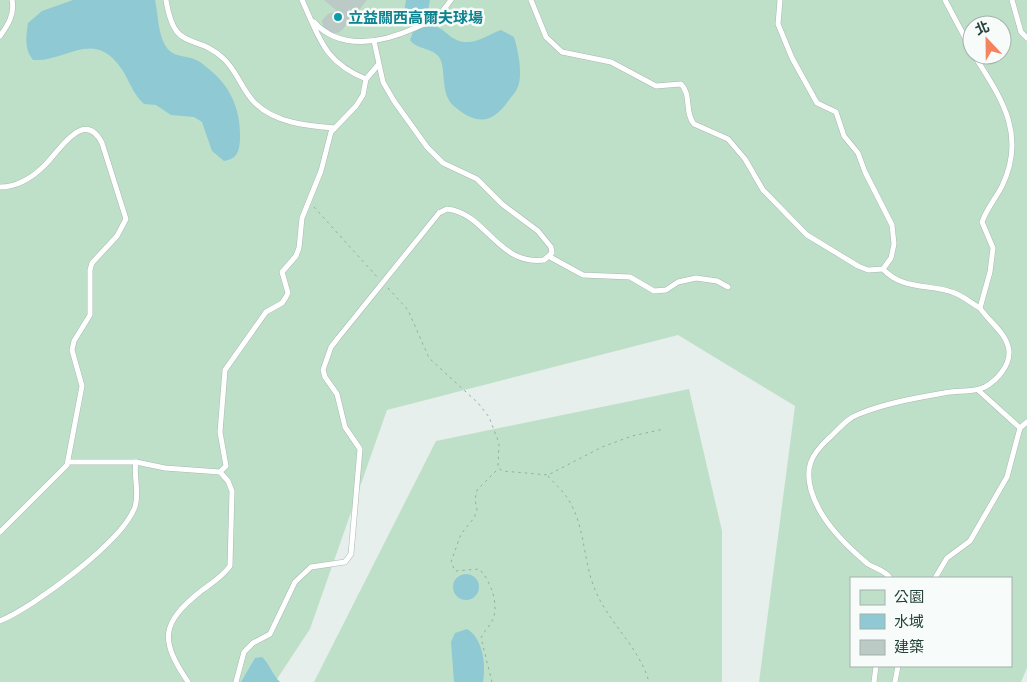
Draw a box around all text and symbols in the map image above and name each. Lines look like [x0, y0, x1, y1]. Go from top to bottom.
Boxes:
place label: 立益關西高爾夫球場 [348, 8, 483, 27]
marker: 立益關西高爾夫球場 [332, 11, 344, 23]
north arrow [962, 15, 1012, 65]
text: 北 [972, 17, 992, 39]
legend [850, 577, 1012, 667]
text: 公園 [894, 587, 924, 606]
text: 水域 [894, 612, 924, 631]
text: 建築 [894, 637, 924, 656]

